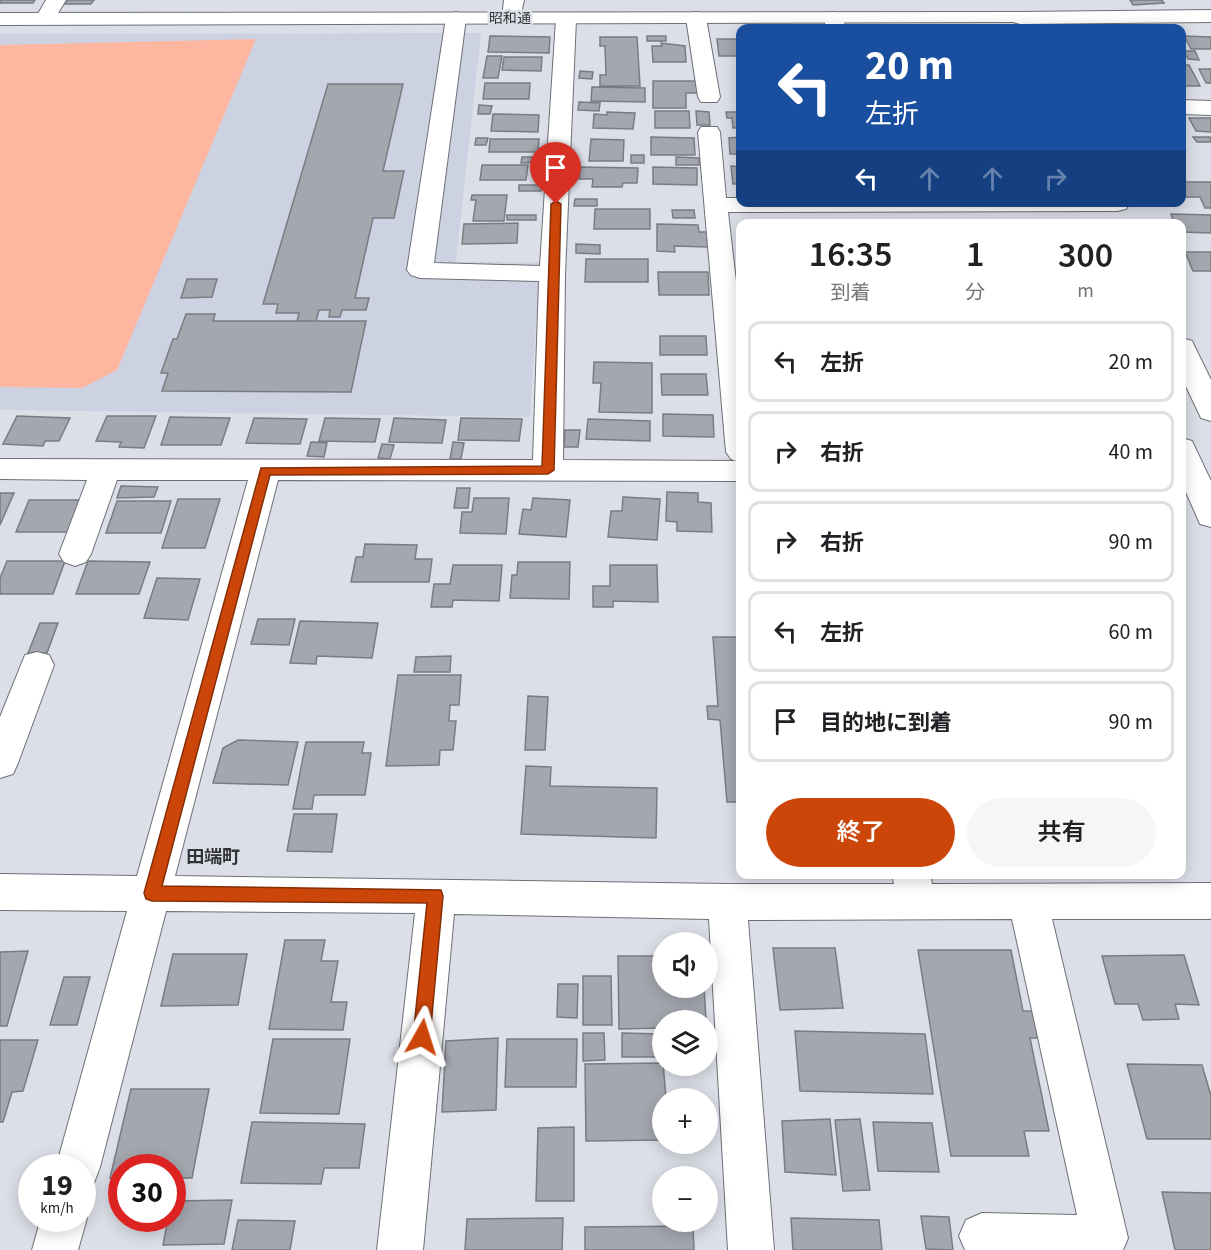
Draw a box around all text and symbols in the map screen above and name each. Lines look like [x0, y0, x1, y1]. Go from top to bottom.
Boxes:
street label: 昭和通 [489, 9, 531, 29]
text: 20 m [865, 36, 954, 96]
icon: left [766, 48, 844, 126]
text: 左折 [865, 95, 919, 134]
pin [530, 142, 581, 204]
icon: arrive [539, 151, 572, 184]
icon: left [850, 162, 883, 195]
icon: ahead [913, 162, 946, 195]
icon: ahead [976, 162, 1009, 195]
icon: right [1039, 162, 1072, 195]
text: 16:35 [809, 229, 892, 280]
text: 1 [966, 229, 984, 280]
text: 300 [1058, 230, 1113, 281]
text: m [1077, 277, 1094, 305]
text: 到着 [831, 279, 871, 307]
text: 分 [965, 279, 985, 307]
icon: left [769, 345, 802, 378]
text: 20 m [1108, 346, 1153, 378]
text: 左折 [820, 347, 864, 379]
icon: right [769, 435, 802, 468]
text: 40 m [1108, 436, 1153, 468]
text: 右折 [820, 437, 864, 469]
icon: right [769, 525, 802, 558]
text: 90 m [1108, 526, 1153, 558]
text: 右折 [820, 527, 864, 559]
icon: left [769, 615, 802, 648]
text: 60 m [1108, 616, 1153, 648]
text: 左折 [820, 617, 864, 649]
icon: arrive [769, 705, 802, 738]
text: 90 m [1108, 706, 1153, 738]
text: 目的地に到着 [820, 707, 952, 739]
button: 終了 [766, 798, 955, 867]
button: 共有 [967, 798, 1156, 867]
district label: 田端町 [186, 845, 240, 870]
map controls [652, 932, 718, 1232]
button: sound [652, 932, 718, 998]
position arrow [390, 1005, 454, 1069]
button: layers [652, 1010, 718, 1076]
button: + [652, 1088, 718, 1154]
speed limit sign: 30 [108, 1154, 186, 1232]
text: 19 [41, 1164, 73, 1207]
button: − [652, 1166, 718, 1232]
text: km/h [40, 1198, 74, 1219]

